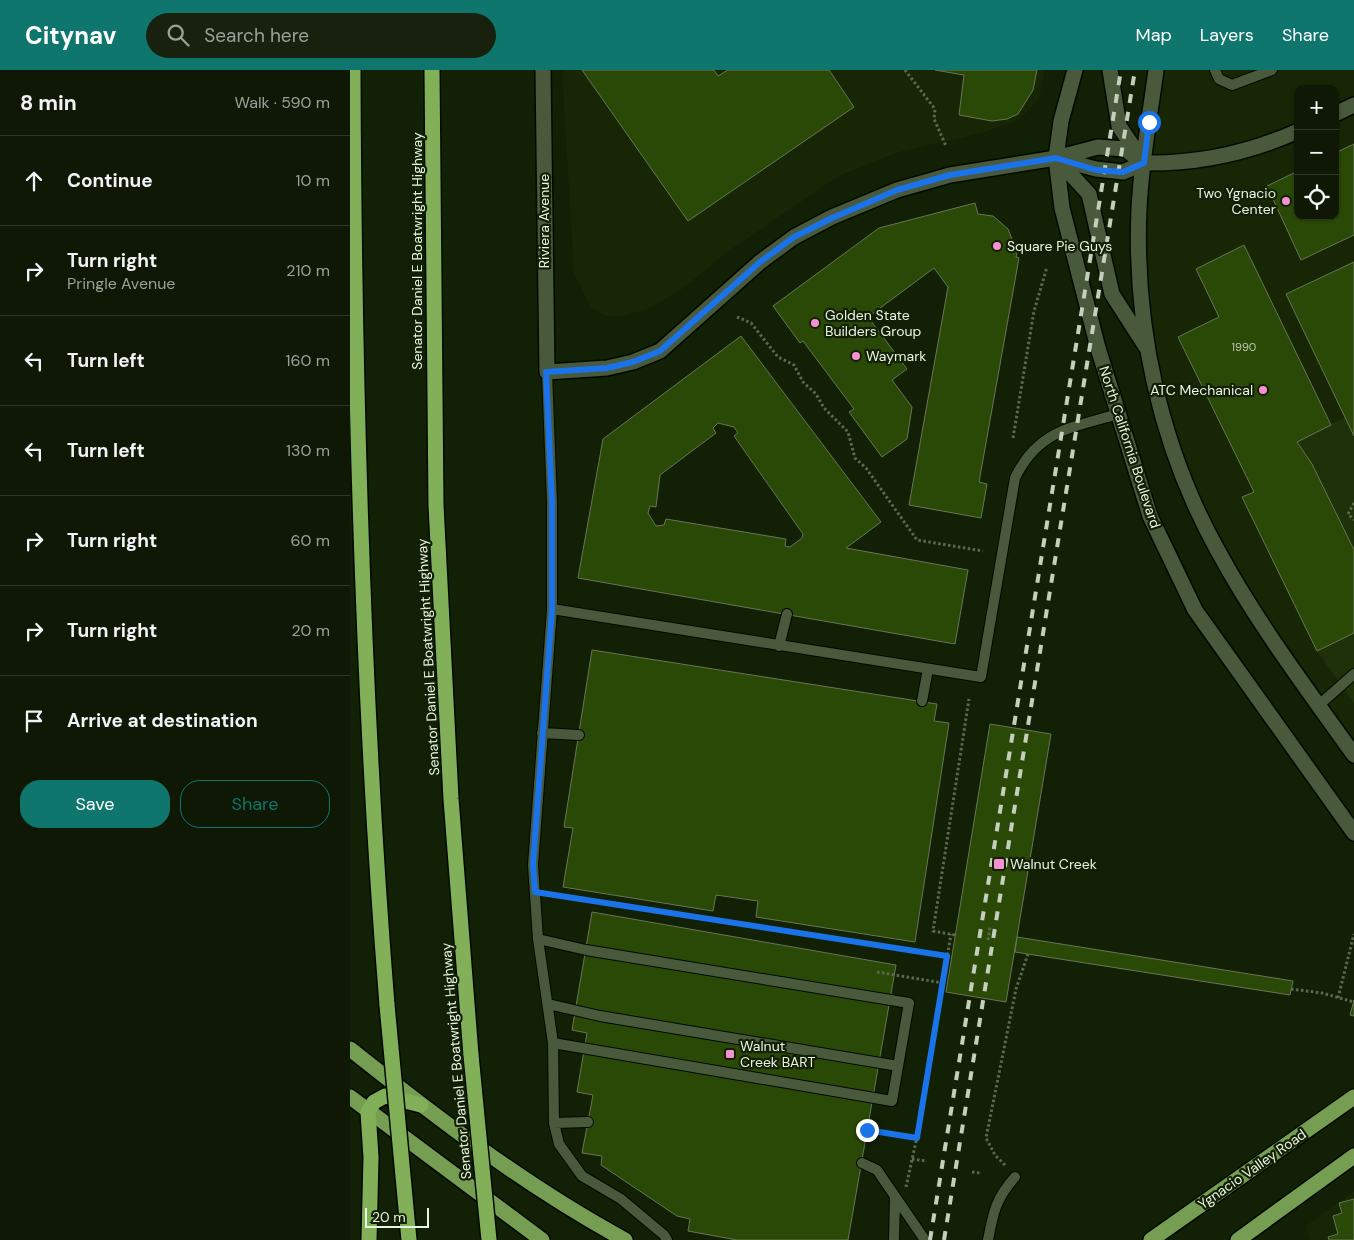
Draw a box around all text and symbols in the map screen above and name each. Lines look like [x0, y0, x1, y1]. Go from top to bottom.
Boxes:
search box [146, 13, 496, 58]
text: Citynav [25, 20, 116, 51]
icon: search [164, 21, 192, 49]
text: Search here [204, 23, 309, 48]
text: Map [1136, 23, 1172, 47]
text: Layers [1200, 23, 1254, 47]
text: Share [1282, 23, 1329, 47]
map controls [1294, 85, 1339, 220]
button: + [1294, 85, 1339, 130]
text: 8 min [20, 89, 77, 117]
text: Walk · 590 m [234, 92, 330, 113]
route start [1138, 111, 1161, 134]
button: − [1294, 130, 1339, 175]
street label: Senator Daniel E Boatwright Highway [408, 132, 426, 370]
icon: ahead [20, 167, 48, 195]
text: Continue [67, 168, 153, 193]
text: 10 m [296, 170, 330, 191]
street label: Riviera Avenue [535, 174, 553, 268]
button: locate [1294, 175, 1339, 220]
place label: Two Ygnacio Center [1196, 184, 1276, 218]
marker: Two Ygnacio Center [1280, 195, 1292, 207]
place label: Square Pie Guys [1007, 237, 1112, 255]
marker: Square Pie Guys [991, 240, 1003, 252]
text: Turn right [67, 248, 157, 273]
icon: right [20, 257, 48, 285]
text: 210 m [286, 260, 330, 281]
text: Pringle Avenue [67, 273, 175, 294]
place label: Golden State Builders Group [825, 306, 921, 340]
marker: Golden State Builders Group [809, 317, 821, 329]
house number: 1990 [1232, 340, 1256, 354]
icon: left [20, 347, 48, 375]
place label: Waymark [866, 347, 926, 365]
text: Turn left [67, 348, 145, 373]
text: 160 m [286, 350, 330, 371]
marker: Waymark [850, 350, 862, 362]
street label: North California Boulevard [1095, 364, 1165, 530]
place label: ATC Mechanical [1150, 381, 1253, 399]
marker: ATC Mechanical [1257, 384, 1269, 396]
icon: left [20, 437, 48, 465]
text: Turn left [67, 438, 145, 463]
text: 130 m [286, 440, 330, 461]
icon: right [20, 527, 48, 555]
text: Turn right [67, 528, 157, 553]
text: 60 m [290, 530, 330, 551]
street label: Senator Daniel E Boatwright Highway [413, 538, 443, 776]
icon: right [20, 617, 48, 645]
text: Turn right [67, 618, 157, 643]
text: 20 m [291, 620, 330, 641]
icon: arrive [20, 707, 48, 735]
text: Arrive at destination [67, 708, 258, 733]
button: Save [20, 780, 170, 828]
button: Share [180, 780, 330, 828]
place label: Walnut Creek [1010, 855, 1097, 873]
marker: Walnut Creek [992, 857, 1006, 871]
street label: Senator Daniel E Boatwright Highway [437, 942, 475, 1180]
place label: Walnut Creek BART [740, 1037, 816, 1071]
marker: Walnut Creek BART [724, 1048, 736, 1060]
route end [856, 1119, 879, 1142]
street label: Ygnacio Valley Road [1194, 1125, 1310, 1213]
scale bar [365, 1205, 429, 1228]
text: 20 m [372, 1208, 406, 1226]

